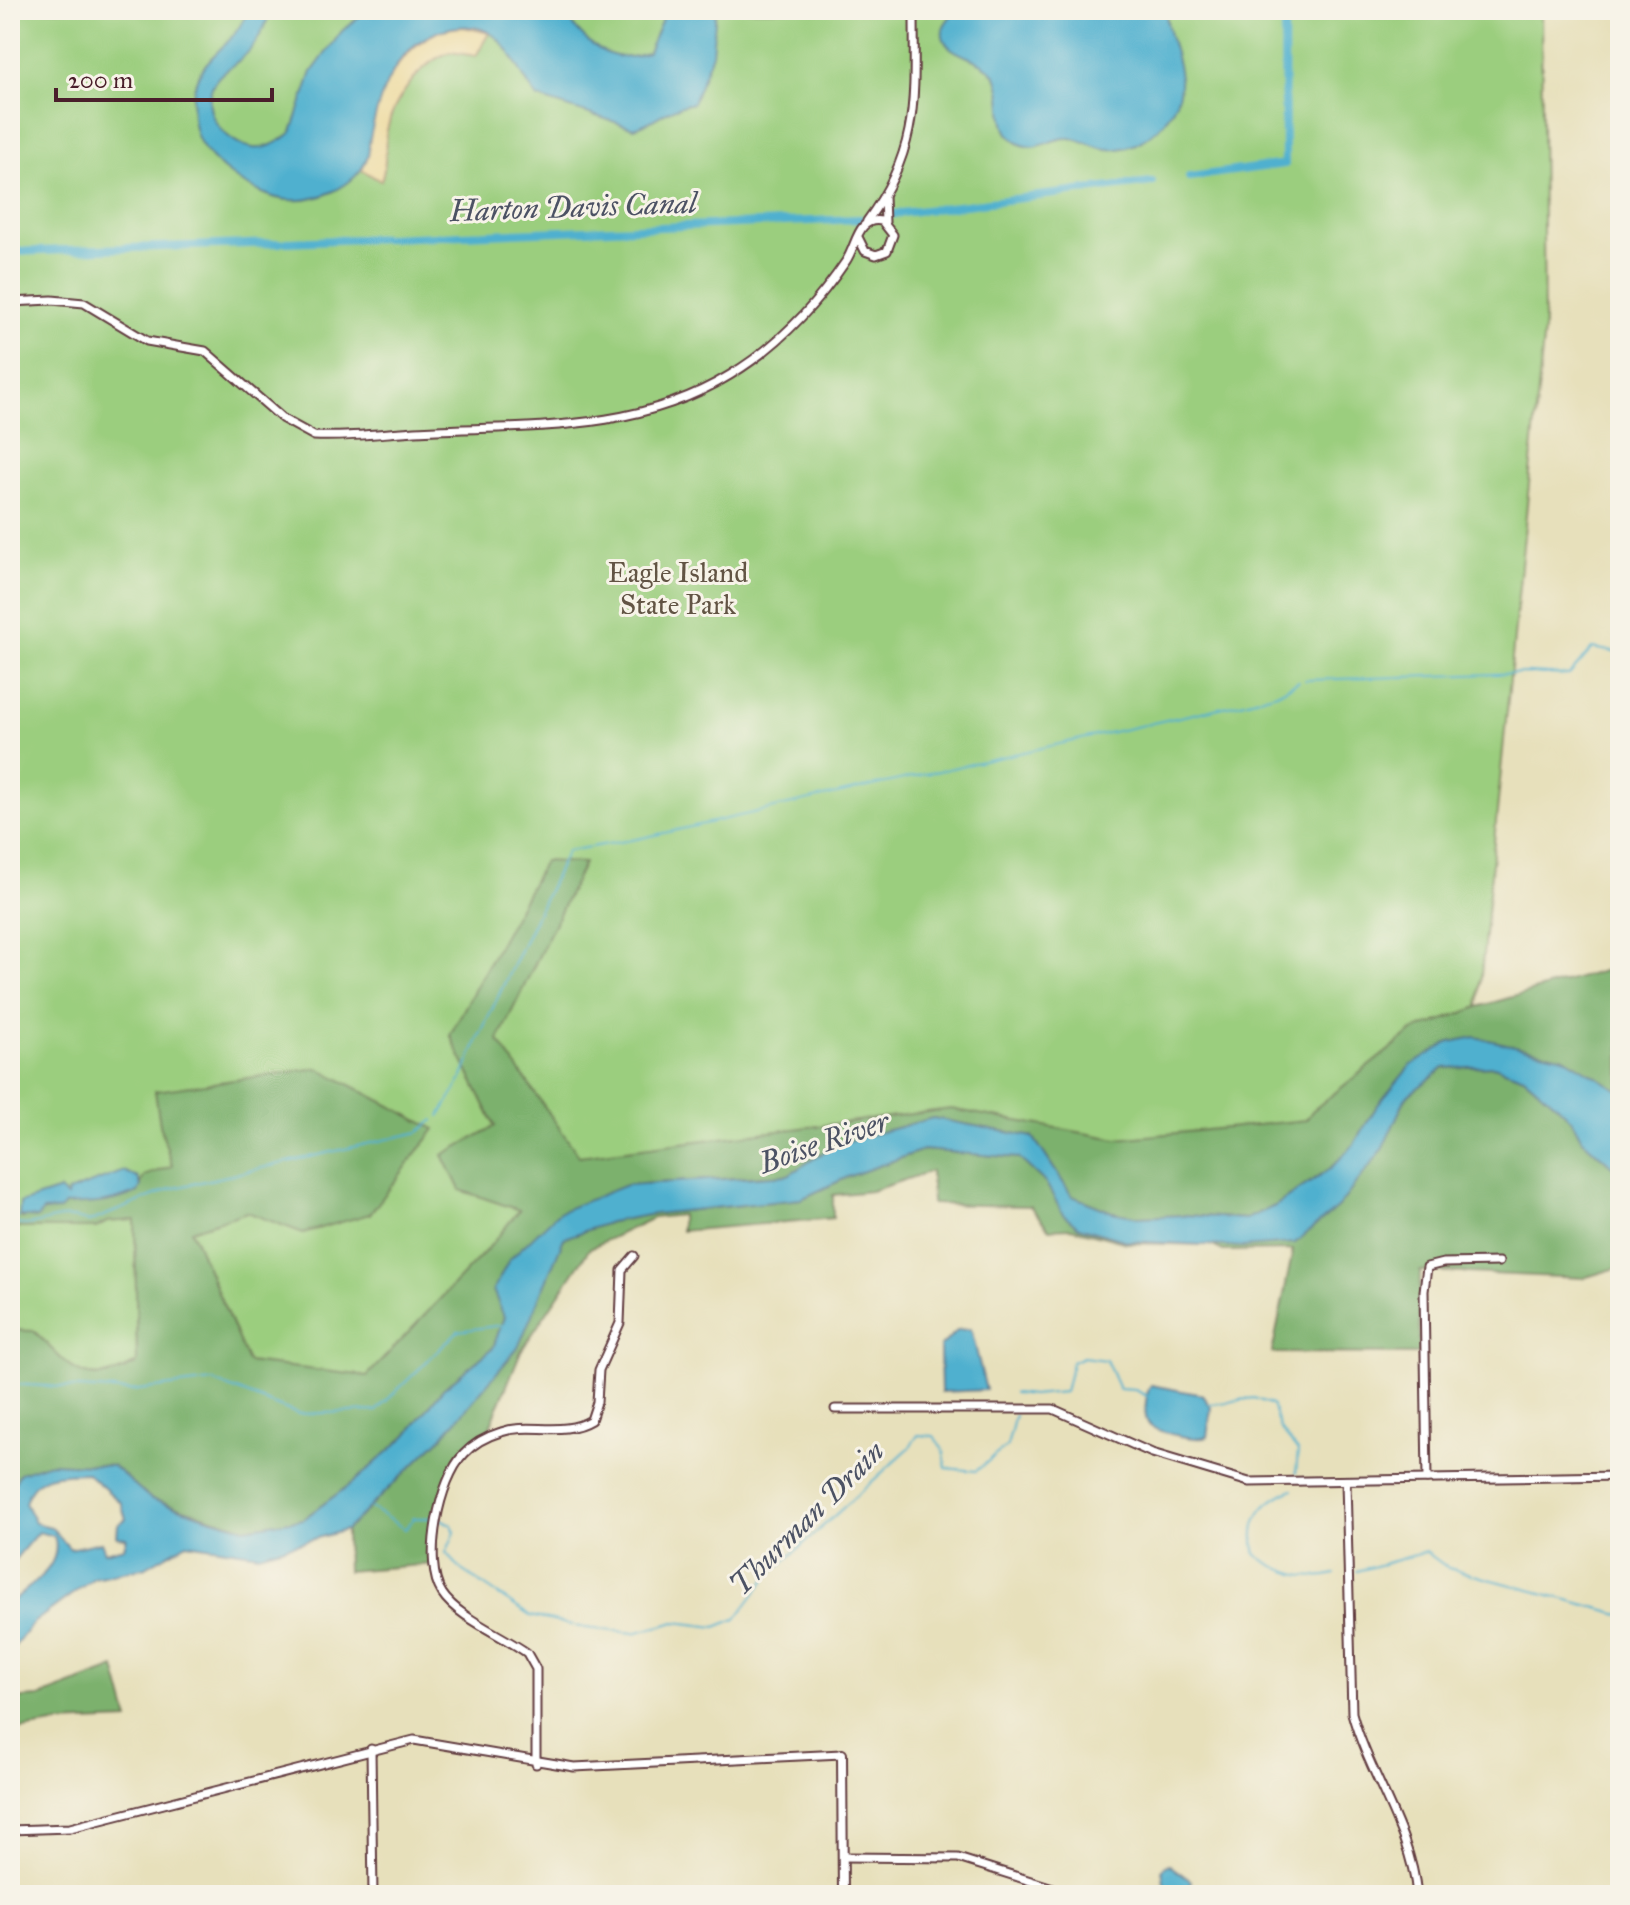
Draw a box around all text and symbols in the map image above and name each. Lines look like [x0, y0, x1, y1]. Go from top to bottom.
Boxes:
scale bar [56, 52, 272, 102]
text: 200 m [68, 65, 133, 95]
water label: Harton Davis Canal [448, 185, 700, 229]
park label: Eagle Island State Park [608, 555, 748, 622]
water label: Boise River [752, 1103, 895, 1182]
water label: Thurman Drain [722, 1433, 892, 1603]

